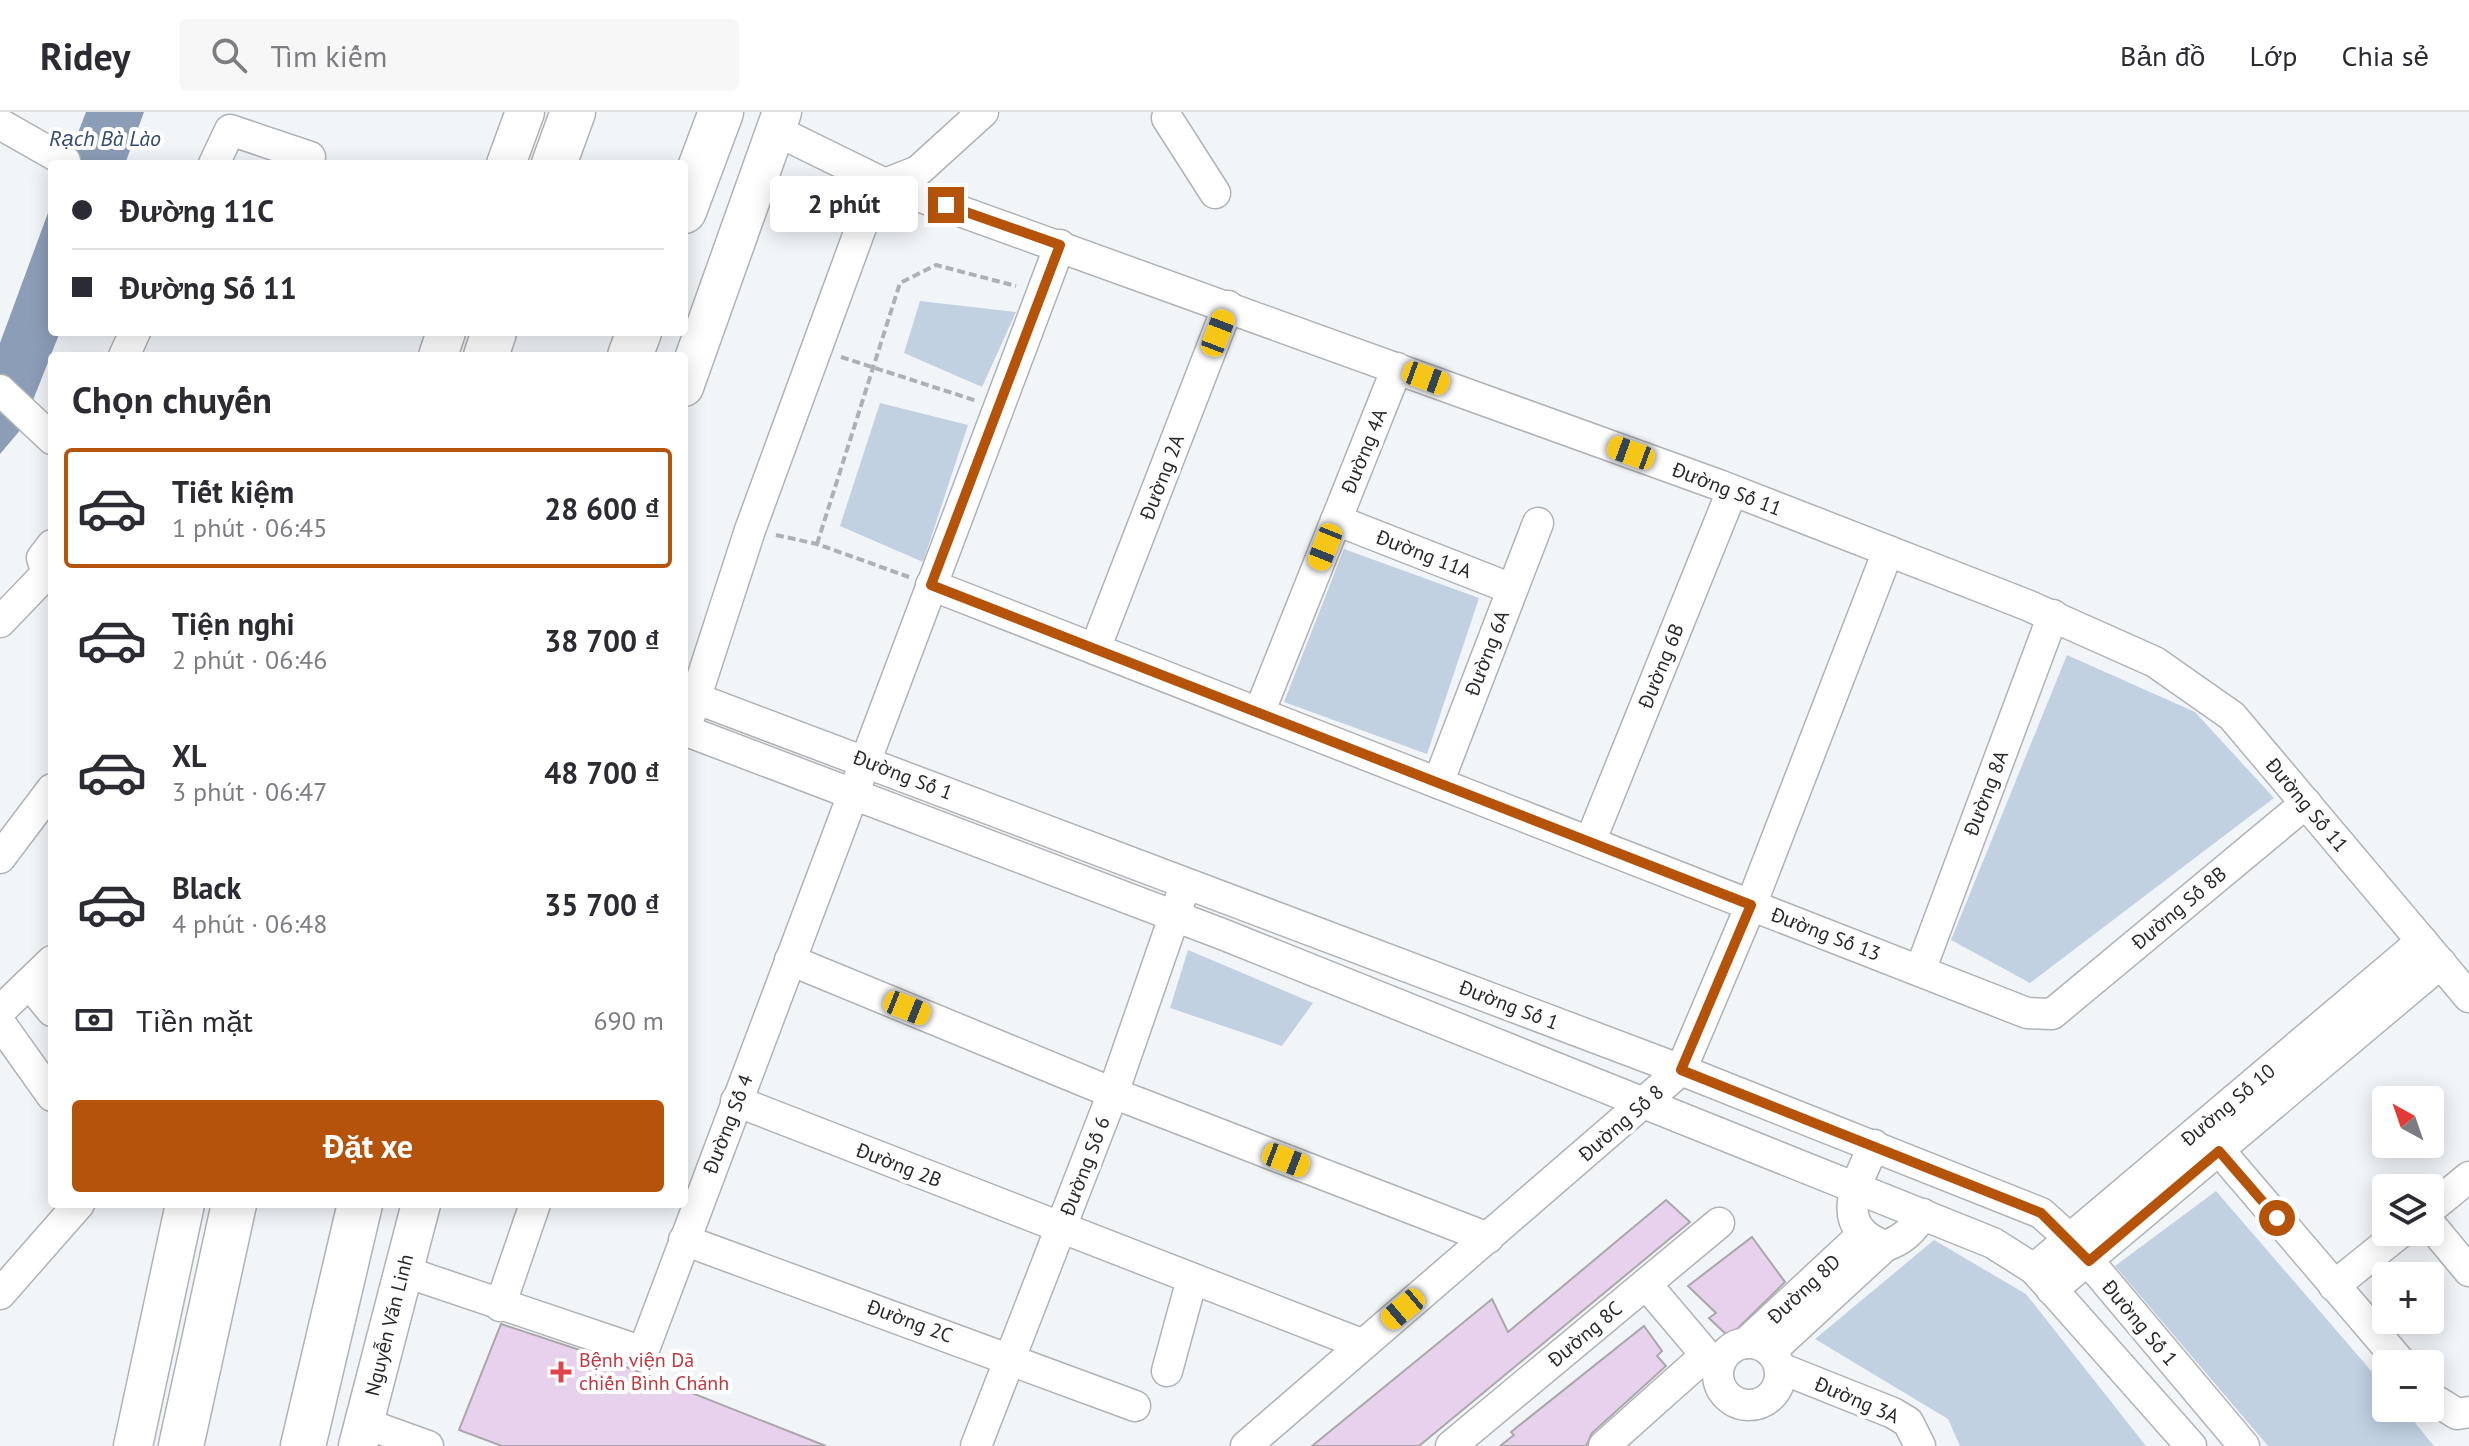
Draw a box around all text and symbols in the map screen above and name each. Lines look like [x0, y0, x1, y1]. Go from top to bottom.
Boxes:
search box [179, 19, 739, 91]
text: Ridey [40, 31, 131, 80]
icon: search [207, 33, 251, 77]
text: Tìm kiếm [271, 36, 387, 75]
text: Bản đồ [2120, 37, 2205, 74]
text: Lớp [2249, 37, 2297, 74]
text: Chia sẻ [2341, 37, 2429, 74]
water label: Rạch Bà Lào [49, 124, 161, 152]
callout: 2 phút [770, 177, 918, 233]
text: 2 phút [808, 187, 880, 220]
route end [928, 187, 964, 223]
text: Đường 11C [120, 191, 274, 230]
text: Đường Số 11 [120, 268, 297, 307]
car [1198, 306, 1238, 360]
car [1399, 359, 1453, 397]
text: Chọn chuyến [72, 376, 272, 423]
street label: Đường 4A [1335, 404, 1393, 498]
street label: Đường 2A [1134, 430, 1190, 524]
car [1604, 434, 1658, 472]
street label: Đường Số 11 [1668, 456, 1785, 522]
icon: car [76, 472, 148, 544]
text: Tiết kiệm [172, 472, 294, 511]
text: 28 600 ₫ [544, 489, 660, 528]
text: 1 phút · 06:45 [172, 511, 327, 544]
car [1305, 520, 1345, 574]
street label: Đường 11A [1372, 524, 1476, 584]
icon: car [76, 604, 148, 676]
text: Tiện nghi [172, 604, 295, 643]
street label: Đường 6A [1459, 606, 1515, 700]
street label: Đường 6B [1632, 620, 1690, 713]
text: 38 700 ₫ [544, 621, 660, 660]
text: 2 phút · 06:46 [172, 643, 327, 676]
icon: car [76, 736, 148, 808]
text: XL [172, 736, 206, 775]
street label: Đường Số 1 [849, 744, 956, 806]
street label: Đường 8A [1958, 746, 2014, 840]
street label: Đường Số 11 [2259, 752, 2354, 857]
text: 48 700 ₫ [544, 753, 660, 792]
text: 3 phút · 06:47 [172, 775, 327, 808]
street label: Đường Số 8B [2125, 861, 2232, 956]
icon: car [76, 868, 148, 940]
text: Black [172, 868, 241, 907]
text: 35 700 ₫ [544, 885, 660, 924]
street label: Đường Số 13 [1767, 901, 1884, 967]
text: 4 phút · 06:48 [172, 907, 327, 940]
street label: Đường Số 1 [1455, 974, 1562, 1036]
car [880, 988, 934, 1028]
icon: cash [72, 998, 116, 1042]
text: Tiền mặt [136, 1001, 253, 1040]
text: 690 m [593, 1004, 664, 1037]
street label: Đường Số 10 [2175, 1058, 2281, 1153]
street label: Đường Số 4 [697, 1071, 759, 1178]
street label: Đường Số 8 [1572, 1079, 1669, 1168]
north arrow [2372, 1086, 2444, 1158]
map controls [2372, 1086, 2444, 1422]
button: Đặt xe [72, 1100, 664, 1192]
street label: Đường Số 6 [1054, 1113, 1116, 1220]
street label: Đường 2B [852, 1137, 945, 1193]
car [1259, 1140, 1313, 1180]
button: layers [2372, 1174, 2444, 1246]
route start [2259, 1200, 2295, 1236]
street label: Đường 8D [1761, 1249, 1846, 1330]
street label: Nguyễn Văn Linh [359, 1251, 419, 1399]
button: + [2372, 1262, 2444, 1334]
street label: Đường Số 1 [2096, 1274, 2183, 1371]
car [1377, 1284, 1429, 1334]
street label: Đường 2C [863, 1293, 956, 1348]
street label: Đường 8C [1542, 1295, 1627, 1373]
place label: Bệnh viện Dã chiến Bình Chánh [579, 1347, 729, 1396]
button: − [2372, 1350, 2444, 1422]
marker: Bệnh viện Dã chiến Bình Chánh [550, 1361, 572, 1383]
street label: Đường 3A [1810, 1370, 1903, 1430]

